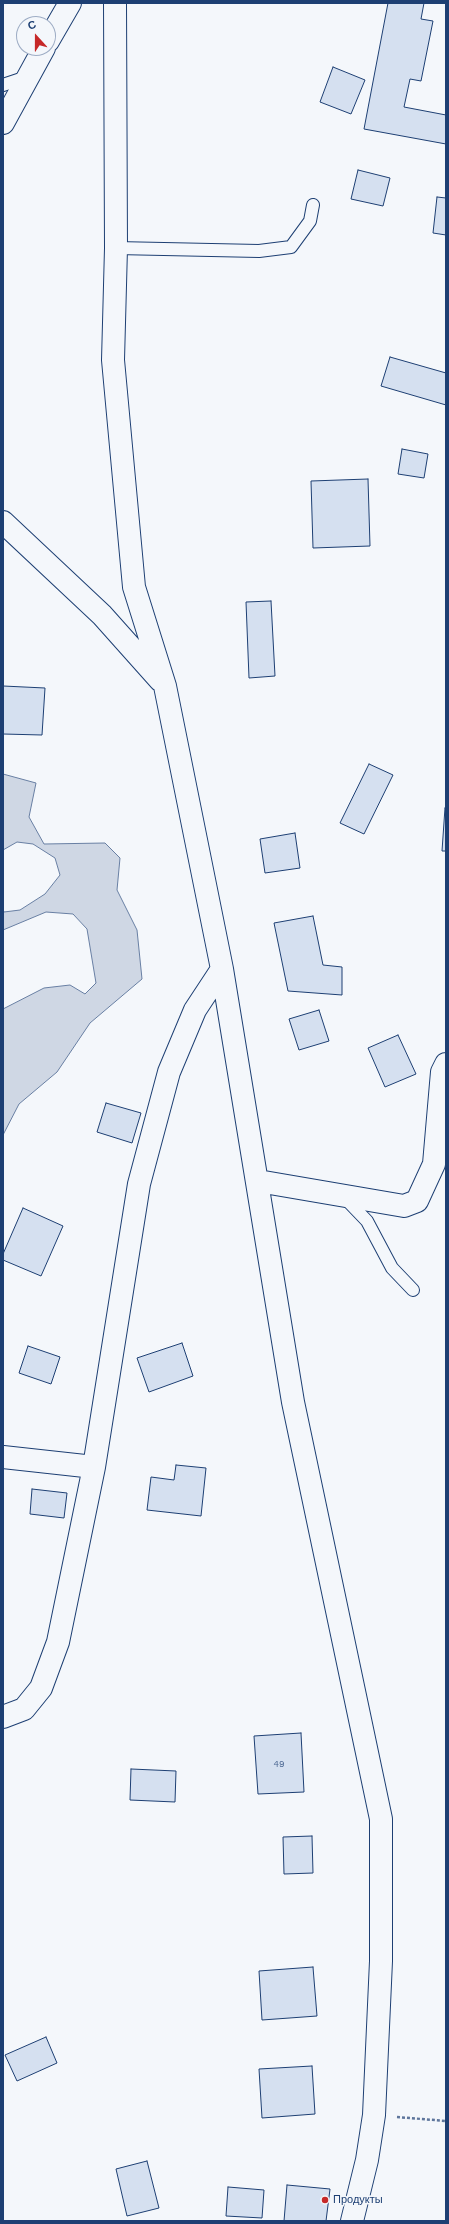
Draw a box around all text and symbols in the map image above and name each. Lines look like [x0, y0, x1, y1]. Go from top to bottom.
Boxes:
north arrow [16, 16, 56, 56]
text: С [26, 18, 38, 33]
house number: 49 [273, 1759, 285, 1769]
place label: Продукты [333, 2193, 383, 2207]
marker: Продукты [320, 2195, 330, 2205]

